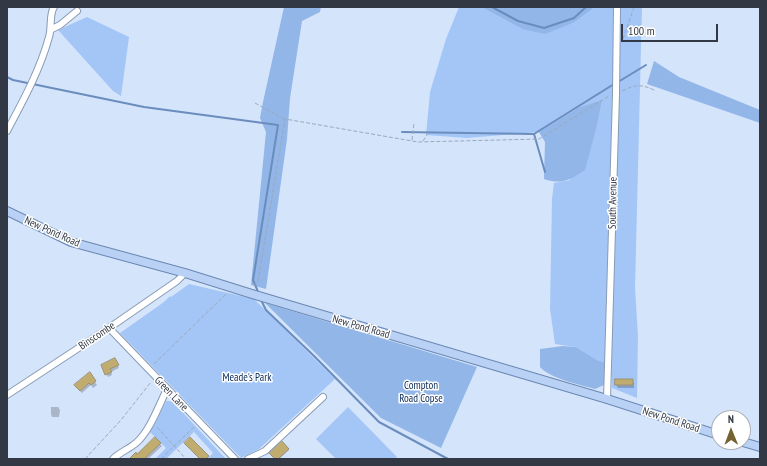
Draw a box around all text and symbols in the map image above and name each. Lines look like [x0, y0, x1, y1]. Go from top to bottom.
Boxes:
scale bar [623, 16, 720, 42]
text: 100 m [628, 23, 655, 38]
street label: South Avenue [606, 177, 620, 229]
street label: New Pond Road [22, 214, 82, 250]
street label: New Pond Road [331, 312, 391, 342]
street label: Binscombe [76, 319, 118, 353]
park label: Meade's Park [223, 371, 271, 385]
street label: Green Lane [151, 374, 191, 414]
park label: Compton Road Copse [399, 379, 443, 405]
street label: New Pond Road [641, 405, 701, 435]
north arrow [711, 410, 751, 450]
text: N [728, 412, 734, 426]

